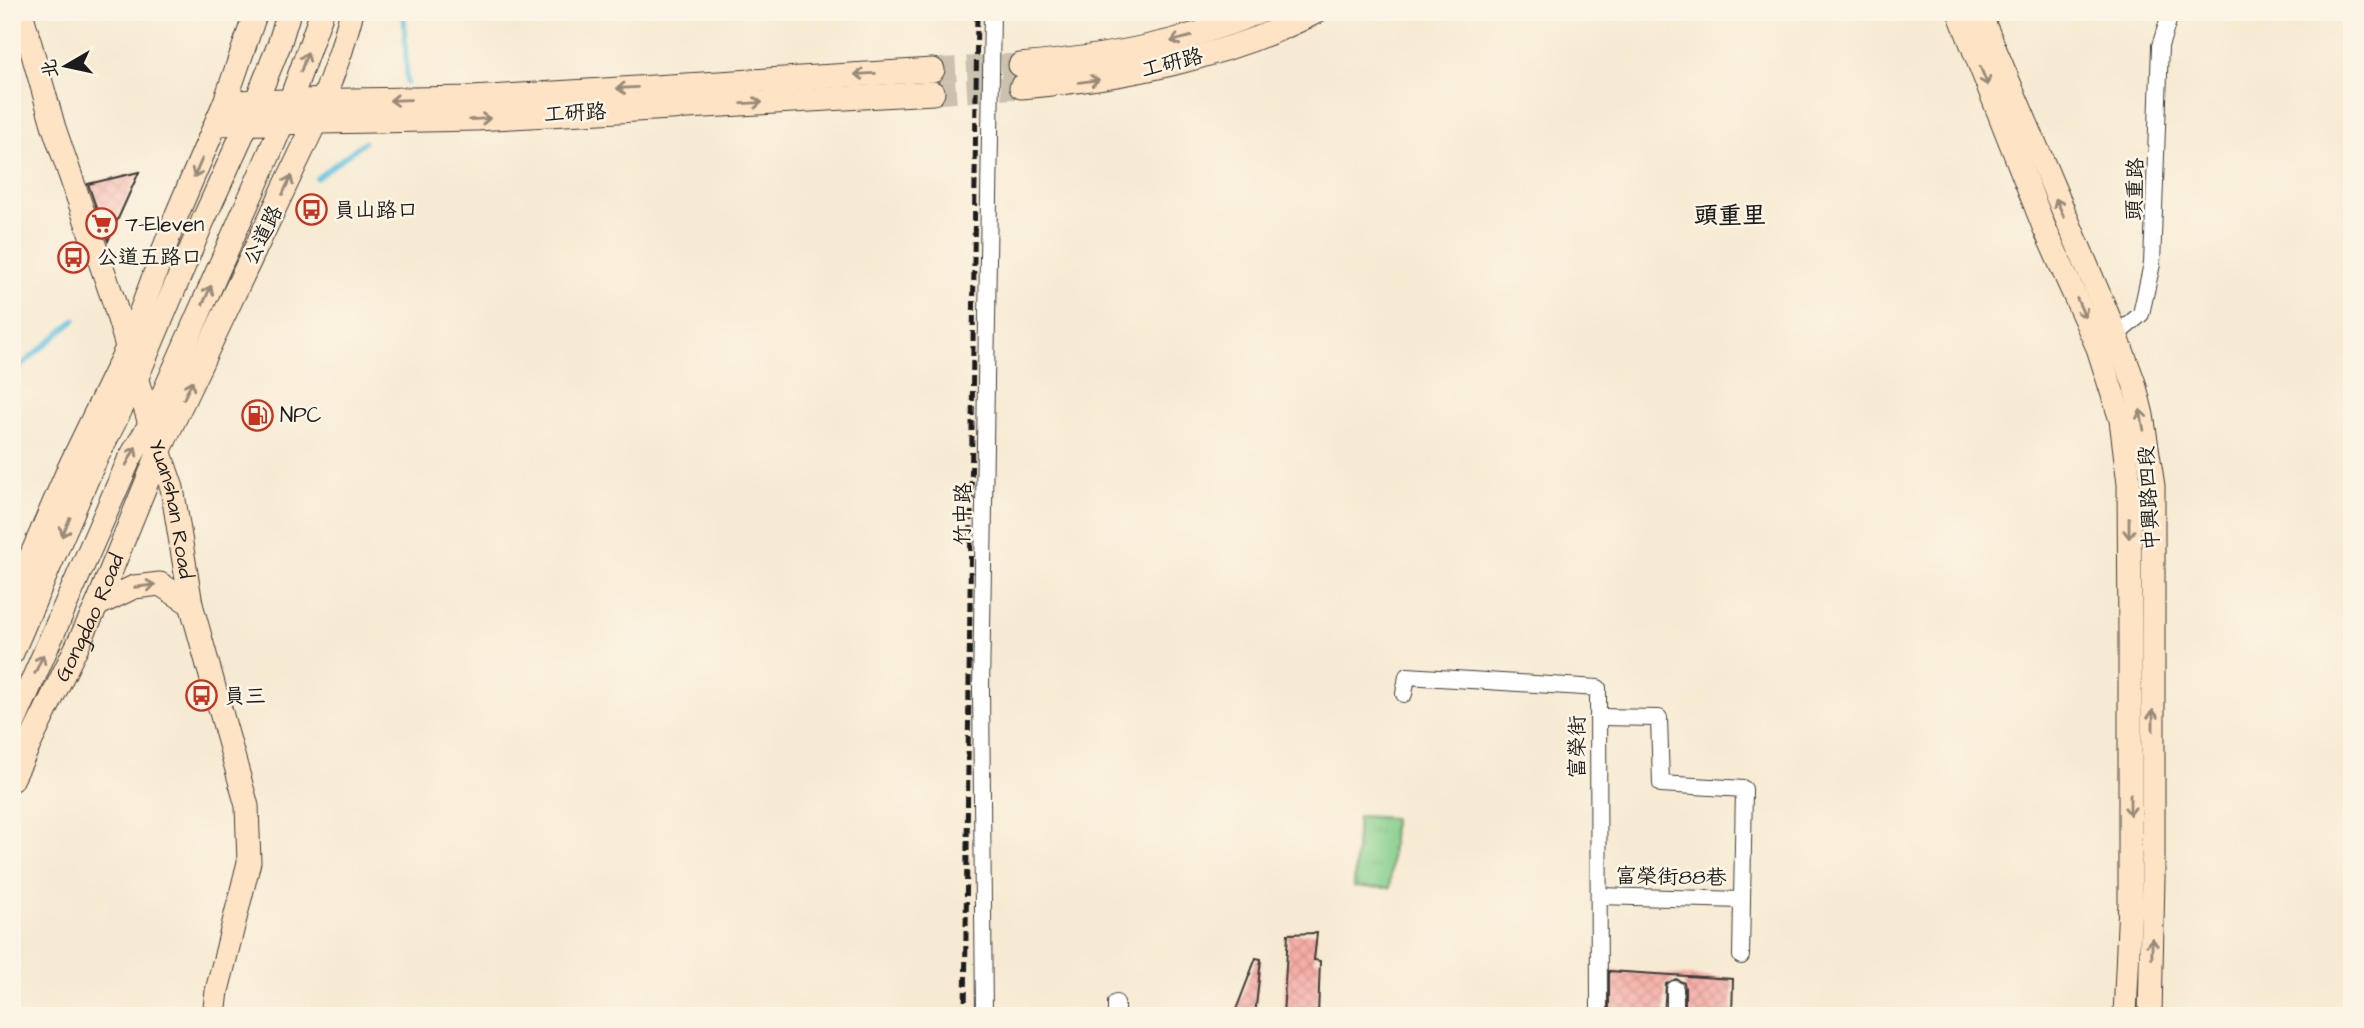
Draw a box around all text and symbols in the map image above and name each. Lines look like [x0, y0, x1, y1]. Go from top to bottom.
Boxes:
north arrow [32, 32, 102, 102]
one-way arrow [1170, 33, 1192, 46]
street label: 工研路 [1138, 41, 1206, 85]
one-way arrow [299, 52, 311, 74]
text: 北 [36, 57, 66, 80]
one-way arrow [1978, 64, 1991, 86]
one-way arrow [854, 68, 876, 81]
one-way arrow [1077, 74, 1100, 87]
one-way arrow [616, 82, 639, 95]
one-way arrow [389, 93, 412, 107]
one-way arrow [740, 96, 762, 109]
street label: 工研路 [543, 97, 607, 129]
one-way arrow [468, 112, 491, 125]
one-way arrow [191, 156, 204, 178]
street label: 頭重路 [2119, 157, 2151, 221]
one-way arrow [281, 175, 294, 196]
bus stop icon: 員山路口 [294, 193, 328, 227]
place label: 員山路口 [334, 196, 418, 225]
one-way arrow [2053, 198, 2066, 220]
district label: 頭重里 [1694, 199, 1766, 233]
street label: 公道路 [236, 200, 290, 270]
supermarket icon: 7-Eleven [85, 207, 119, 241]
place label: 7-Eleven [125, 210, 204, 239]
bus stop icon: 公道五路口 [57, 240, 91, 274]
place label: 公道五路口 [97, 243, 202, 272]
one-way arrow [201, 284, 214, 306]
one-way arrow [2075, 297, 2088, 319]
one-way arrow [182, 380, 196, 401]
fuel station icon: NPC [240, 398, 274, 432]
place label: NPC [280, 401, 322, 430]
one-way arrow [2135, 409, 2149, 432]
street label: Yuanshan Road [142, 436, 201, 581]
street label: 中興路四段 [2132, 445, 2166, 551]
one-way arrow [125, 446, 138, 467]
street label: 竹中路 [948, 482, 978, 546]
one-way arrow [59, 516, 72, 537]
one-way arrow [2123, 516, 2136, 539]
street label: Gongdao Road [48, 549, 131, 686]
one-way arrow [133, 579, 155, 592]
one-way arrow [34, 654, 47, 675]
bus stop icon: 員三 [184, 679, 218, 713]
place label: 員三 [224, 682, 266, 711]
one-way arrow [2146, 709, 2160, 732]
street label: 富榮街 [1563, 716, 1592, 779]
one-way arrow [2123, 793, 2137, 816]
street label: 富榮街88巷 [1615, 862, 1727, 892]
one-way arrow [2145, 936, 2158, 959]

